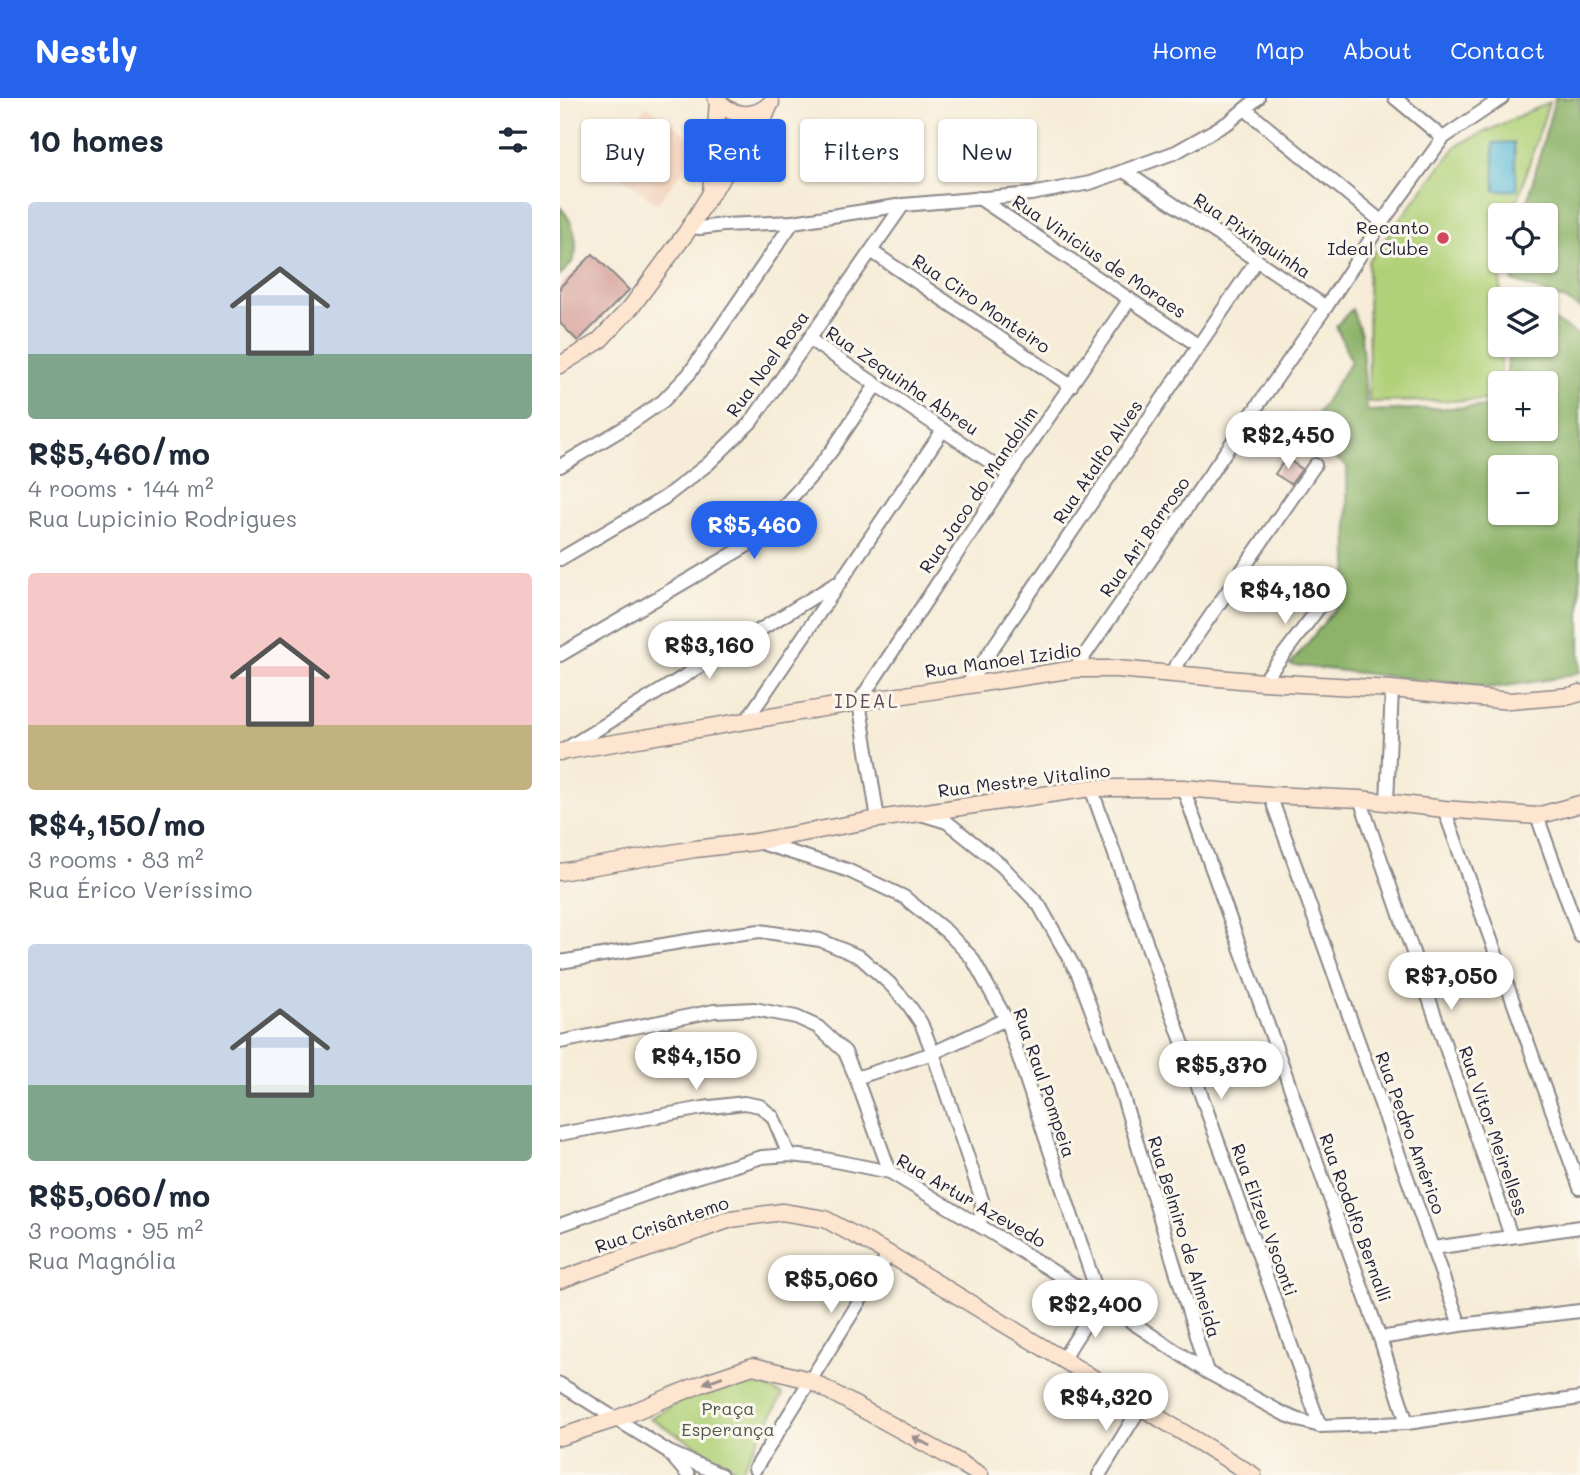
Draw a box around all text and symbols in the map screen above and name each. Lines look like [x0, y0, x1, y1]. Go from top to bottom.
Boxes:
text: Nestly [35, 28, 138, 71]
text: Home [1152, 34, 1217, 65]
text: Map [1255, 34, 1304, 65]
text: About [1342, 34, 1412, 65]
text: Contact [1450, 34, 1545, 65]
chip: Buy [581, 119, 670, 182]
chip: Rent [684, 119, 786, 182]
chip: Filters [800, 119, 924, 182]
chip: New [938, 119, 1037, 182]
text: 10 homes [28, 120, 164, 160]
icon: filters [494, 121, 532, 159]
street label: Rua Pixinguinha [1189, 187, 1316, 283]
street label: Rua Vinicius de Moraes [1008, 189, 1191, 323]
map controls [1488, 203, 1558, 525]
button: locate [1488, 203, 1558, 273]
place label: Recanto Ideal Clube [1327, 215, 1429, 260]
marker: Recanto Ideal Clube [1435, 230, 1451, 246]
icon: home [217, 248, 343, 374]
street label: Rua Ciro Monteiro [908, 248, 1055, 358]
button: layers [1488, 287, 1558, 357]
street label: Rua Noel Rosa [720, 305, 814, 421]
street label: Rua Zequinha Abreu [821, 320, 984, 440]
button: + [1488, 371, 1558, 441]
street label: Rua Atalfo Alves [1047, 395, 1147, 528]
street label: Rua Jaco do Mandolim [913, 401, 1043, 578]
pin: R$2,450 [1223, 412, 1353, 471]
text: R$2,450 [1242, 419, 1334, 449]
text: R$5,460/mo [28, 433, 210, 473]
button: − [1488, 455, 1558, 525]
street label: Rua Ari Barroso [1094, 471, 1195, 601]
text: 4 rooms · 144 m² [28, 473, 214, 503]
pin: R$5,460 [689, 502, 819, 561]
text: Rua Lupicinio Rodrigues [28, 503, 297, 533]
text: R$5,460 [707, 509, 801, 539]
pin: R$4,180 [1220, 566, 1350, 626]
text: R$4,180 [1239, 574, 1331, 604]
icon: home [217, 619, 343, 745]
pin: R$3,160 [644, 622, 774, 681]
text: R$3,160 [664, 629, 754, 659]
street label: Rua Manoel Izidio [923, 637, 1083, 683]
district label: IDEAL [834, 688, 900, 713]
street label: Rua Mestre Vitalino [936, 757, 1112, 802]
text: R$4,150/mo [28, 804, 205, 844]
text: 3 rooms · 83 m² [28, 844, 204, 874]
text: Rua Érico Veríssimo [28, 874, 252, 904]
pin: R$7,050 [1386, 953, 1516, 1012]
text: R$7,050 [1404, 960, 1498, 990]
icon: home [217, 990, 343, 1116]
street label: Rua Raul Pompeia [1008, 1005, 1082, 1160]
pin: R$4,150 [631, 1032, 761, 1092]
text: R$4,150 [651, 1040, 741, 1070]
pin: R$5,370 [1156, 1042, 1286, 1101]
street label: Rua Vitor Meirelless [1454, 1043, 1534, 1219]
street label: Rua Pedro Américo [1370, 1048, 1452, 1217]
text: R$5,370 [1175, 1049, 1267, 1079]
street label: Rua Rodolfo Bernalli [1314, 1130, 1398, 1305]
street label: Rua Belmiro de Almeida [1143, 1133, 1227, 1340]
street label: Rua Elizeu Vsconti [1226, 1140, 1304, 1299]
street label: Rua Artur Azevedo [892, 1148, 1051, 1253]
text: R$5,060/mo [28, 1175, 210, 1215]
street label: Rua Crisântemo [592, 1190, 732, 1258]
text: 3 rooms · 95 m² [28, 1215, 203, 1245]
text: Rua Magnólia [28, 1245, 177, 1275]
pin: R$5,060 [766, 1256, 896, 1315]
text: R$5,060 [784, 1263, 878, 1293]
pin: R$2,400 [1030, 1280, 1160, 1340]
text: R$2,400 [1048, 1288, 1142, 1318]
pin: R$4,320 [1041, 1374, 1171, 1433]
one-way arrow [703, 1375, 724, 1386]
text: R$4,320 [1059, 1381, 1153, 1411]
park label: Praça Esperança [681, 1396, 775, 1441]
one-way arrow [911, 1435, 931, 1447]

